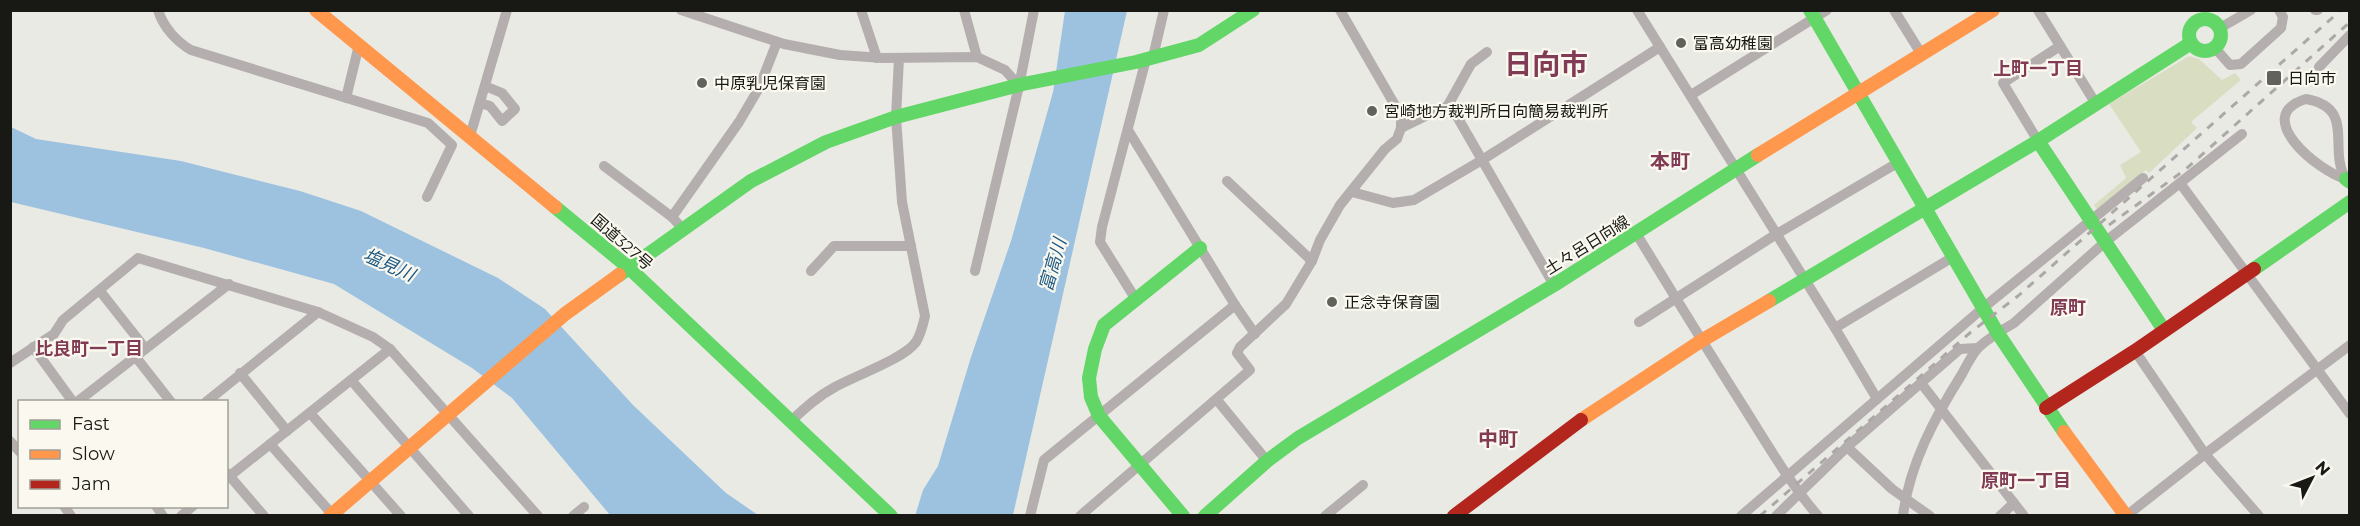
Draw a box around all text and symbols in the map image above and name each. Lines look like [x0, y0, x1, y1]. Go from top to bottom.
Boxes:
place label: 富高幼稚園 [1693, 34, 1773, 53]
marker: 富高幼稚園 [1674, 36, 1688, 50]
district label: 日向市 [1504, 47, 1588, 81]
district label: 上町一丁目 [1993, 58, 2083, 80]
marker: 日向市 [2265, 69, 2283, 87]
place label: 日向市 [2288, 69, 2336, 88]
place label: 中原乳児保育園 [714, 74, 826, 93]
marker: 中原乳児保育園 [695, 76, 709, 90]
place label: 宮崎地方裁判所日向簡易裁判所 [1384, 102, 1608, 121]
marker: 宮崎地方裁判所日向簡易裁判所 [1365, 104, 1379, 118]
district label: 本町 [1650, 149, 1690, 173]
street label: 国道327号 [587, 210, 657, 274]
street label: 土々呂日向線 [1541, 212, 1633, 278]
water label: 富高川 [1035, 234, 1072, 294]
water label: 塩見川 [360, 244, 420, 287]
place label: 正念寺保育園 [1344, 293, 1440, 312]
marker: 正念寺保育園 [1325, 295, 1339, 309]
district label: 原町 [2050, 297, 2086, 319]
district label: 比良町一丁目 [35, 338, 143, 360]
legend [18, 400, 228, 508]
text: Fast [72, 413, 110, 435]
district label: 中町 [1478, 427, 1518, 451]
text: Slow [72, 443, 115, 465]
north arrow [2282, 448, 2342, 508]
text: N [2311, 457, 2334, 479]
district label: 原町一丁目 [1981, 470, 2071, 492]
text: Jam [71, 473, 111, 495]

